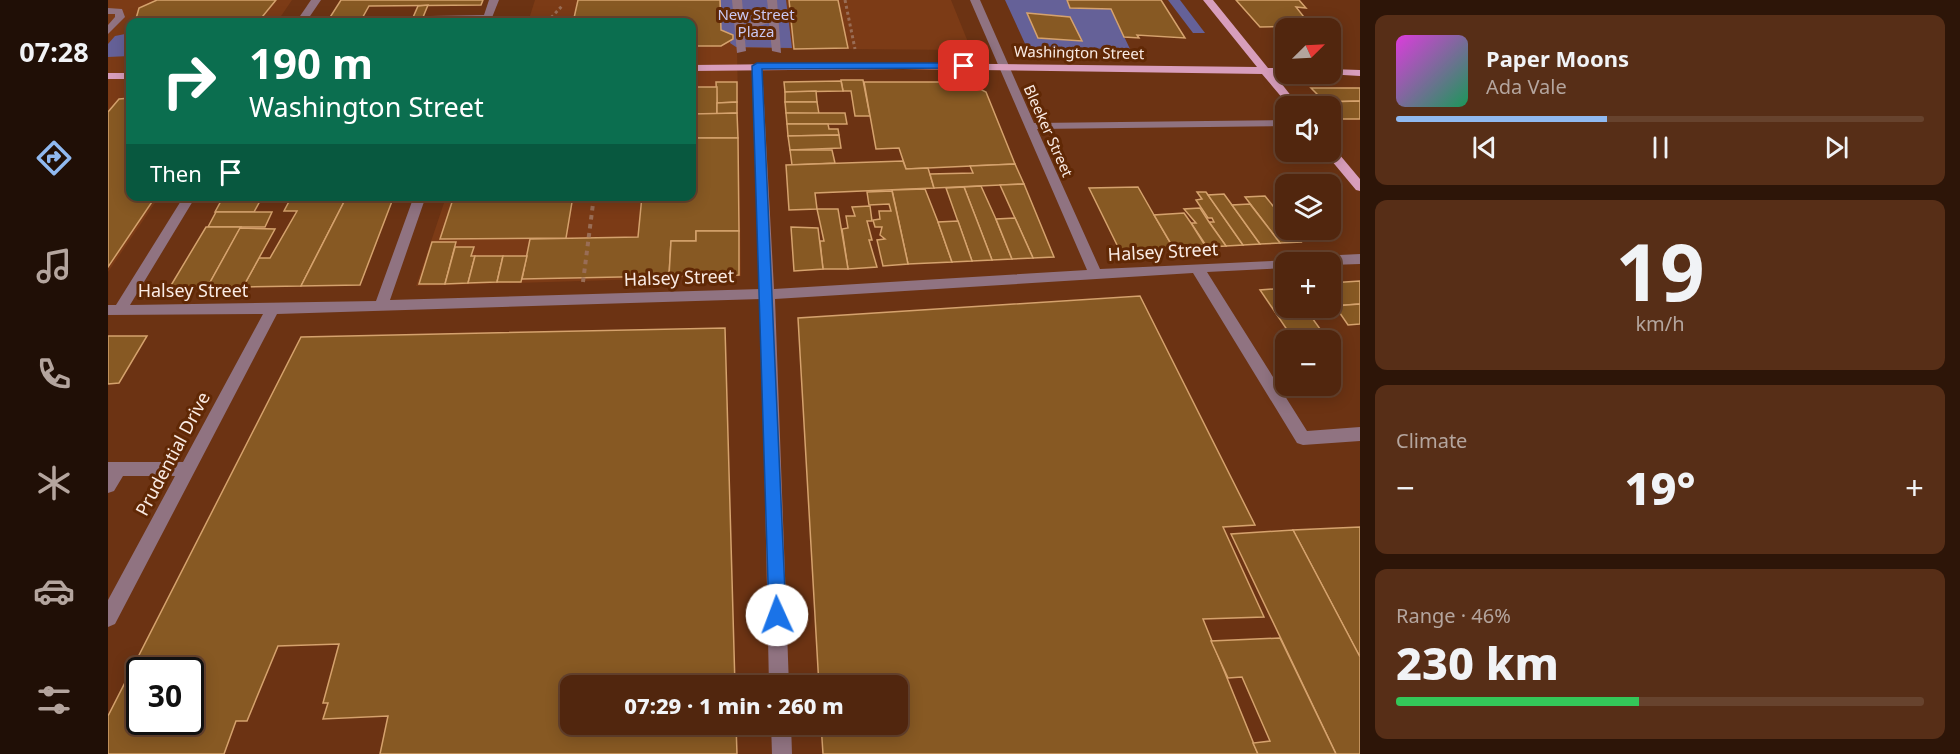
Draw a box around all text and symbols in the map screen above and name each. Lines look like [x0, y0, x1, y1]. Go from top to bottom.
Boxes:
park label: New Street Plaza [717, 4, 795, 41]
north arrow [1275, 18, 1341, 84]
map controls [1275, 18, 1341, 396]
text: 07:28 [19, 33, 89, 70]
text: 190 m [249, 34, 373, 91]
pin [938, 40, 989, 91]
street label: Washington Street [1014, 41, 1145, 63]
icon: right [150, 42, 228, 120]
text: Paper Moons [1486, 43, 1629, 73]
icon: arrive [947, 49, 980, 82]
text: Ada Vale [1486, 73, 1567, 100]
street label: Bleeker Street [1020, 81, 1078, 180]
text: Washington Street [249, 88, 484, 125]
button: sound [1275, 96, 1341, 162]
icon: previous [1468, 131, 1501, 164]
icon: pause [1644, 131, 1677, 164]
icon: next [1820, 131, 1853, 164]
icon: directions [33, 137, 75, 179]
icon: arrive [214, 156, 247, 189]
text: Then [150, 158, 202, 188]
button: layers [1275, 174, 1341, 240]
text: 19 [1615, 218, 1705, 324]
street label: Halsey Street [1107, 236, 1219, 266]
icon: music [33, 245, 75, 287]
button: + [1275, 252, 1341, 318]
street label: Halsey Street [623, 263, 735, 291]
street label: Halsey Street [138, 278, 249, 302]
text: km/h [1635, 310, 1685, 337]
button: − [1275, 330, 1341, 396]
icon: phone [33, 353, 75, 395]
street label: Prudential Drive [129, 387, 215, 520]
text: Climate [1396, 427, 1467, 454]
text: 19° [1624, 457, 1696, 518]
icon: climate [33, 462, 75, 504]
text: − [1396, 465, 1415, 510]
text: + [1905, 465, 1924, 510]
icon: car [33, 570, 75, 612]
position arrow [745, 583, 809, 647]
text: Range · 46% [1396, 602, 1511, 629]
text: 230 km [1396, 632, 1559, 693]
speed limit sign: 30 [126, 657, 204, 735]
icon: filters [33, 679, 75, 721]
text: 07:29 · 1 min · 260 m [624, 690, 844, 720]

